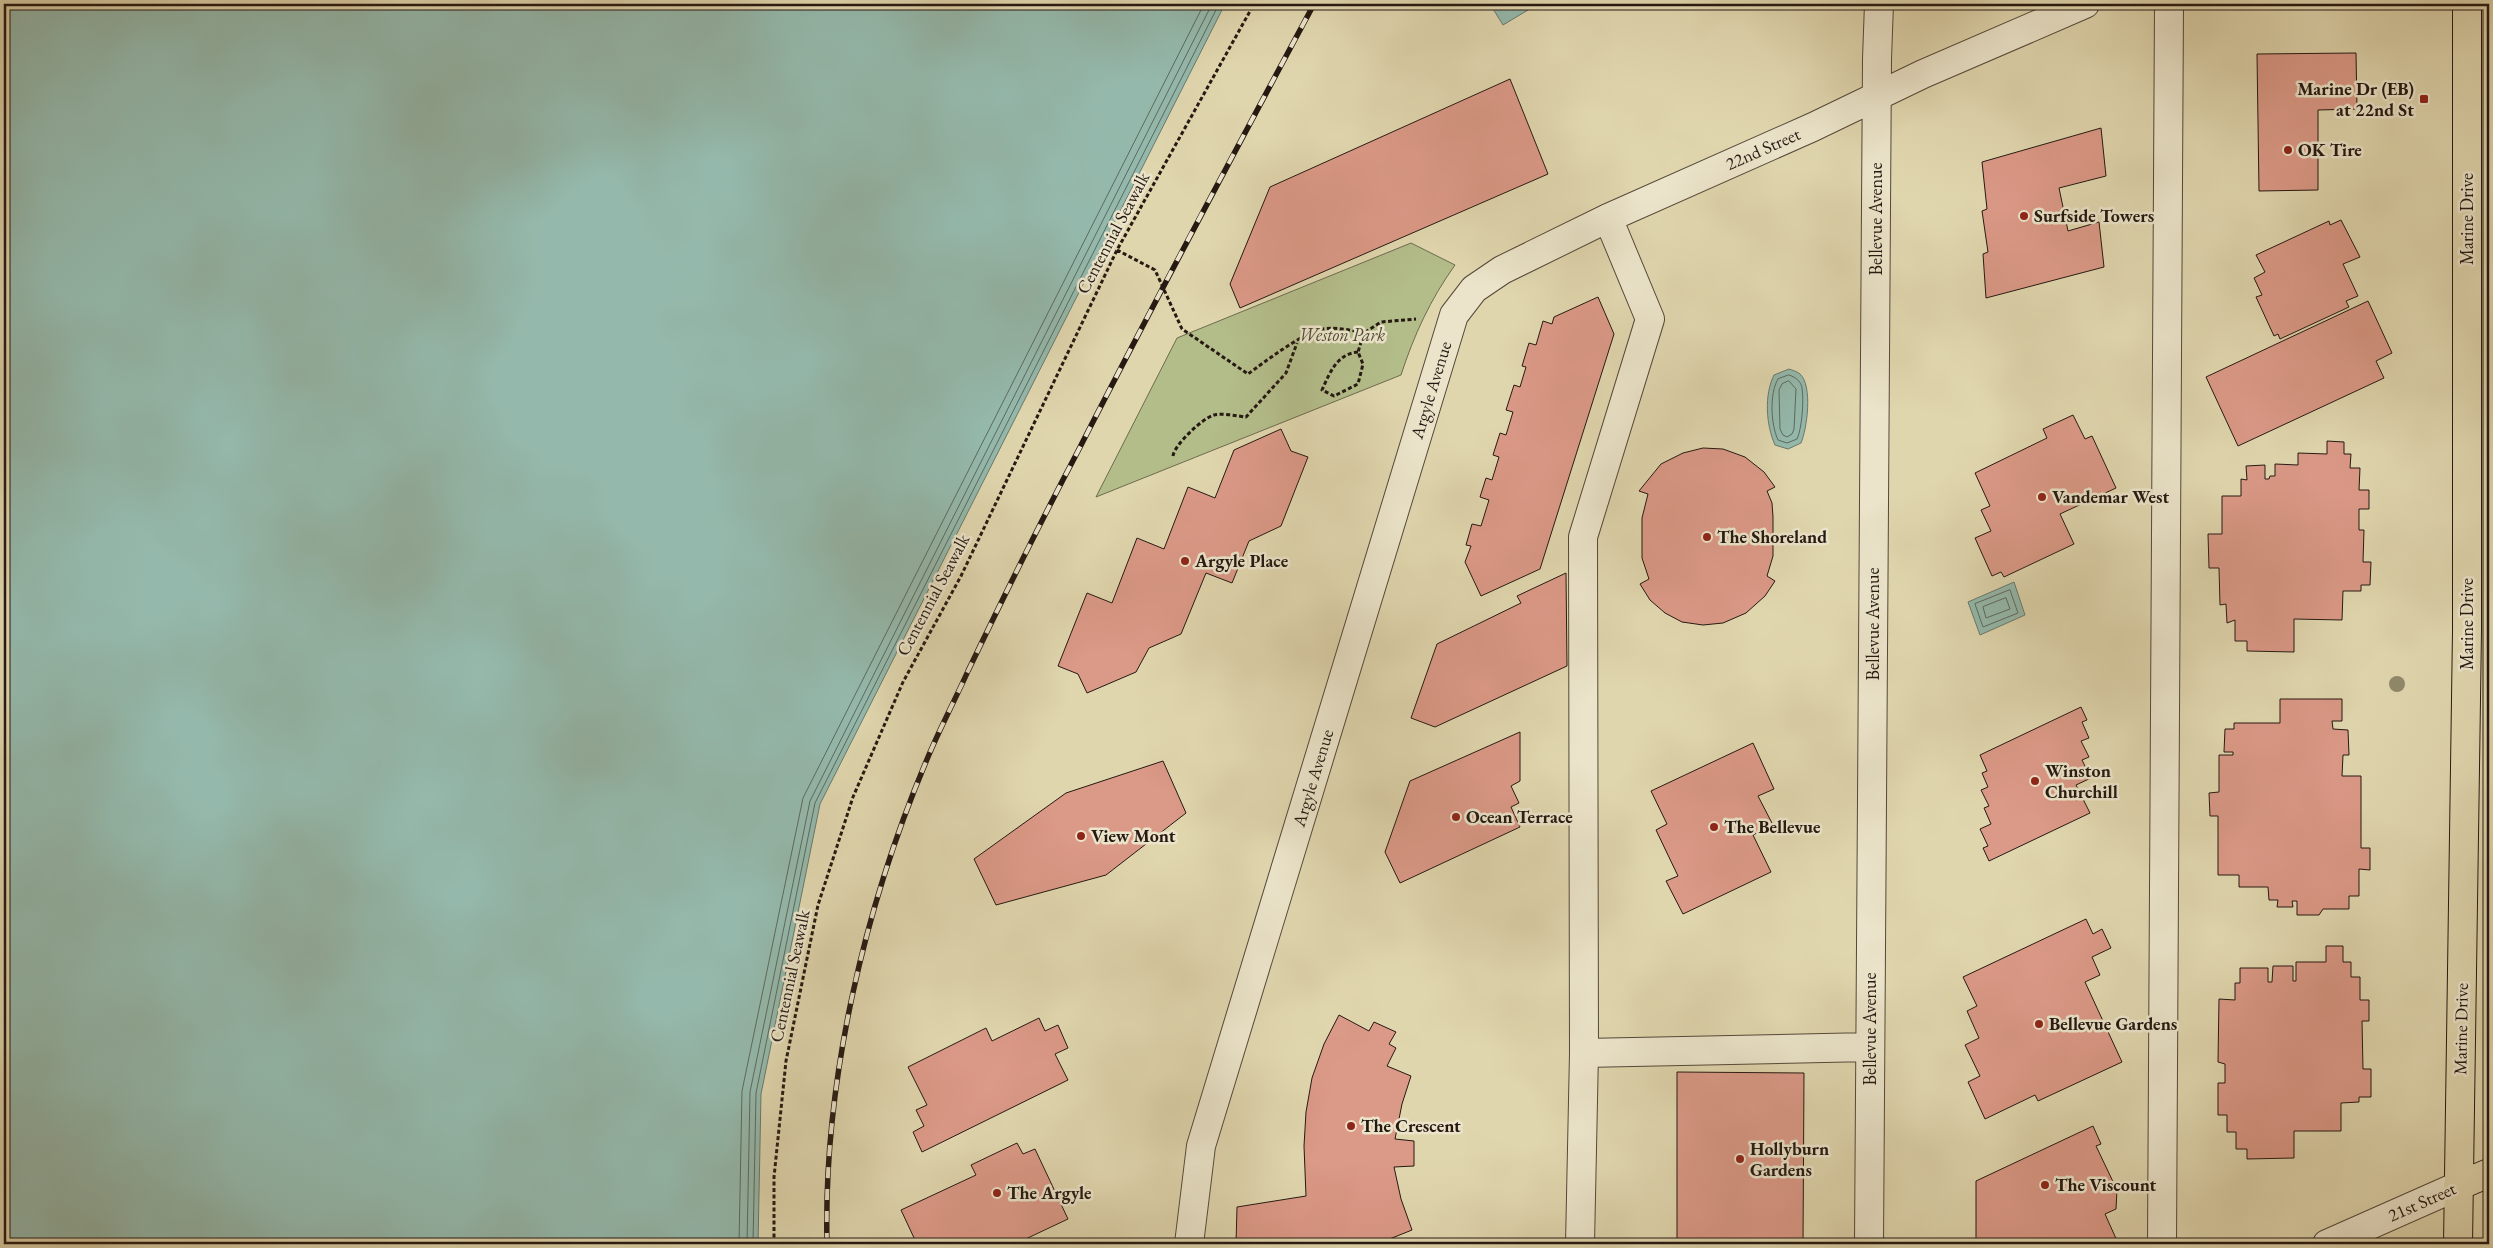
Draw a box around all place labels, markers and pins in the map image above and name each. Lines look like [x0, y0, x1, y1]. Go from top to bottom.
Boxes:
place label: Marine Dr (EB) at 22nd St [2297, 77, 2414, 121]
marker: Marine Dr (EB) at 22nd St [2418, 93, 2430, 105]
place label: OK Tire [2298, 138, 2362, 161]
marker: OK Tire [2282, 144, 2294, 156]
place label: Surfside Towers [2034, 204, 2154, 227]
marker: Surfside Towers [2018, 210, 2030, 222]
place label: Vandemar West [2052, 485, 2169, 508]
marker: Vandemar West [2036, 491, 2048, 503]
place label: The Shoreland [1717, 525, 1827, 548]
marker: The Shoreland [1701, 531, 1713, 543]
place label: Argyle Place [1194, 549, 1289, 572]
marker: Argyle Place [1179, 555, 1191, 567]
place label: Winston Churchill [2045, 759, 2118, 803]
marker: Winston Churchill [2029, 775, 2041, 787]
place label: Ocean Terrace [1466, 805, 1573, 828]
marker: Ocean Terrace [1450, 811, 1462, 823]
place label: The Bellevue [1724, 815, 1821, 838]
marker: The Bellevue [1708, 821, 1720, 833]
place label: View Mont [1091, 824, 1176, 847]
marker: View Mont [1075, 830, 1087, 842]
place label: Bellevue Gardens [2049, 1012, 2177, 1035]
marker: Bellevue Gardens [2033, 1018, 2045, 1030]
place label: The Crescent [1361, 1114, 1461, 1137]
marker: The Crescent [1345, 1120, 1357, 1132]
place label: Hollyburn Gardens [1750, 1137, 1829, 1181]
marker: Hollyburn Gardens [1734, 1153, 1746, 1165]
place label: The Viscount [2055, 1173, 2157, 1196]
marker: The Viscount [2039, 1179, 2051, 1191]
place label: The Argyle [1007, 1181, 1092, 1204]
marker: The Argyle [991, 1187, 1003, 1199]

